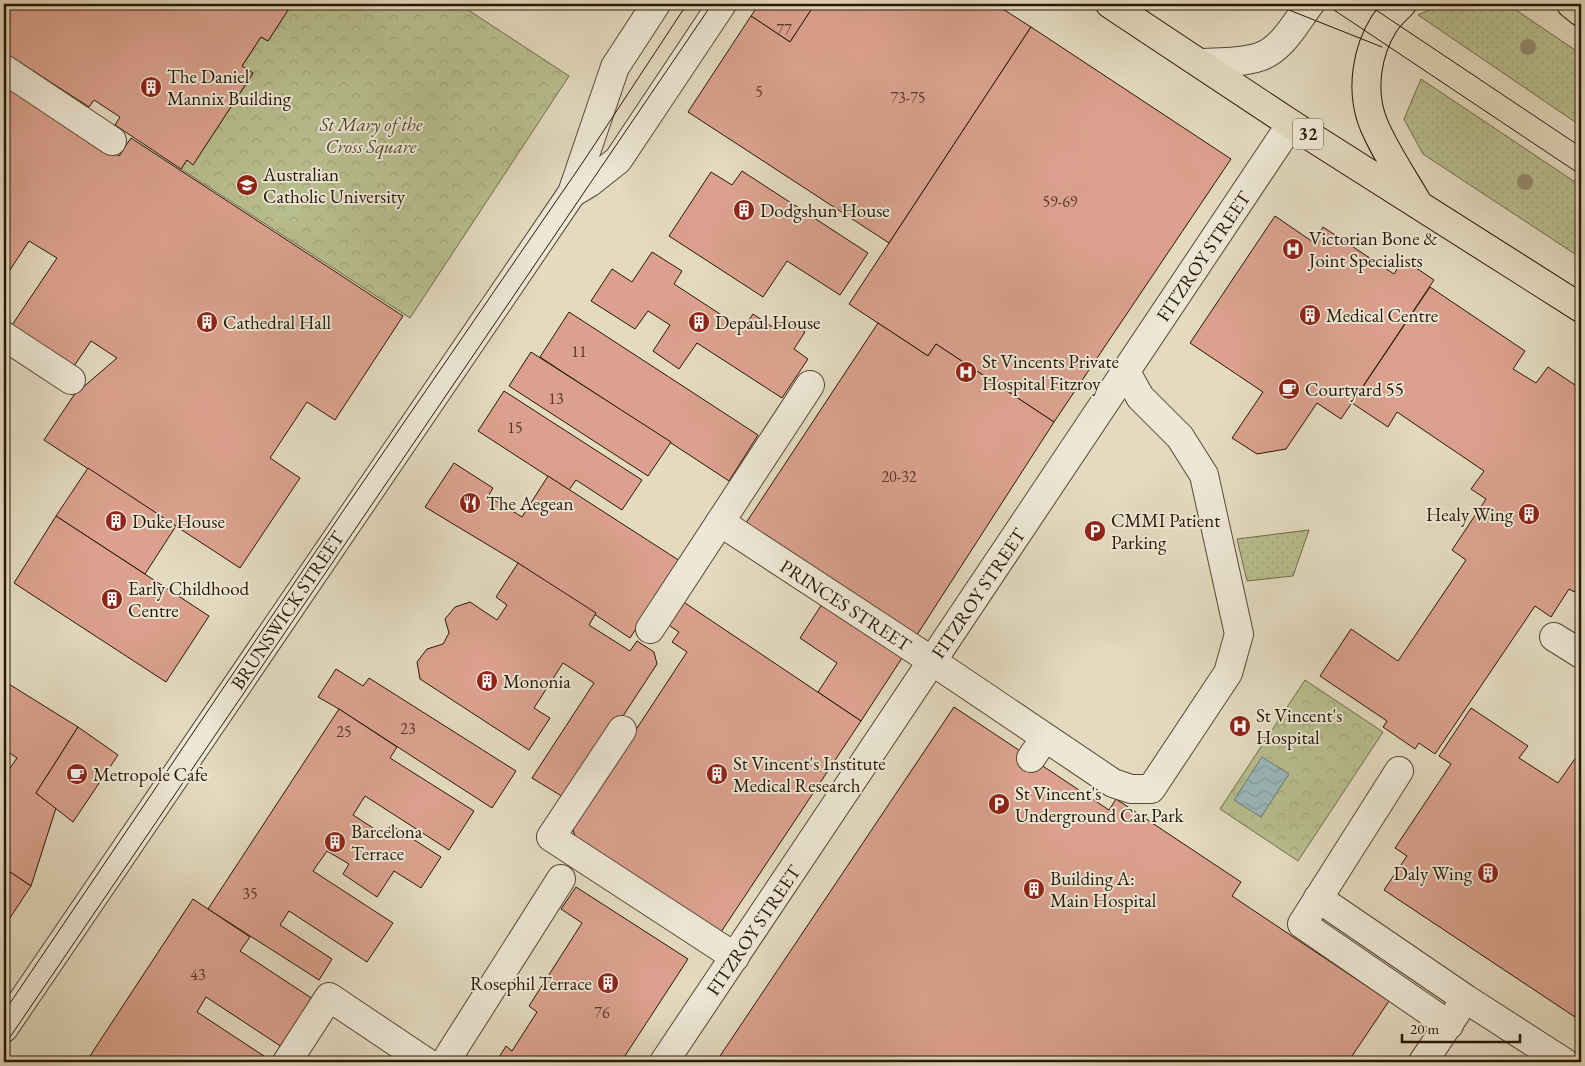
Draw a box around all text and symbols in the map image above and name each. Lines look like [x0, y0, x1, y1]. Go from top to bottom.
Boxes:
house number: 77 [776, 19, 792, 40]
place label: The Daniel Mannix Building [167, 64, 292, 111]
building icon: The Daniel Mannix Building [139, 75, 163, 99]
house number: 5 [755, 81, 763, 102]
house number: 73-75 [890, 87, 926, 108]
park label: St Mary of the Cross Square [319, 112, 423, 160]
road number: 32 [1293, 118, 1323, 150]
place label: Australian Catholic University [262, 162, 406, 209]
school or university icon: Australian Catholic University [235, 173, 259, 197]
street label: FITZROY STREET [1151, 186, 1256, 326]
house number: 59-69 [1042, 191, 1078, 212]
building icon: Dodgshun House [732, 198, 756, 222]
place label: Dodgshun House [760, 198, 890, 223]
place label: Victorian Bone & Joint Specialists [1307, 226, 1438, 273]
hospital icon: Victorian Bone & Joint Specialists [1281, 237, 1305, 261]
building icon: Medical Centre [1298, 303, 1322, 327]
place label: Medical Centre [1326, 303, 1438, 328]
building icon: Cathedral Hall [195, 310, 219, 334]
place label: Cathedral Hall [223, 310, 331, 335]
building icon: Depaul House [687, 310, 711, 334]
place label: Depaul House [715, 310, 821, 335]
house number: 11 [571, 341, 587, 362]
place label: St Vincents Private Hospital Fitzroy [982, 349, 1119, 396]
hospital icon: St Vincents Private Hospital Fitzroy [954, 360, 978, 384]
cafe icon: Courtyard 55 [1277, 377, 1301, 401]
place label: Courtyard 55 [1305, 377, 1404, 402]
house number: 13 [548, 388, 564, 409]
house number: 15 [507, 417, 523, 438]
house number: 20-32 [881, 466, 917, 487]
restaurant icon: The Aegean [458, 491, 482, 515]
place label: The Aegean [486, 491, 574, 516]
place label: Healy Wing [1426, 502, 1514, 527]
building icon: Healy Wing [1517, 502, 1541, 526]
place label: CMMI Patient Parking [1111, 508, 1220, 555]
building icon: Duke House [104, 509, 128, 533]
place label: Duke House [132, 509, 225, 534]
parking icon: CMMI Patient Parking [1083, 519, 1107, 543]
street label: FITZROY STREET [926, 523, 1031, 663]
street label: BRUNSWICK STREET [225, 526, 350, 694]
street label: PRINCES STREET [775, 554, 916, 657]
place label: Early Childhood Centre [128, 576, 250, 623]
building icon: Early Childhood Centre [100, 587, 124, 611]
building icon: Mononia [475, 669, 499, 693]
place label: Mononia [503, 669, 571, 694]
place label: St Vincent's Hospital [1256, 703, 1342, 750]
hospital icon: St Vincent's Hospital [1228, 714, 1252, 738]
house number: 23 [400, 718, 416, 739]
house number: 25 [336, 721, 352, 742]
place label: St Vincent's Institute Medical Research [733, 751, 886, 798]
cafe icon: Metropole Cafe [65, 762, 89, 786]
place label: Metropole Cafe [93, 762, 208, 787]
building icon: St Vincent's Institute Medical Research [705, 762, 729, 786]
place label: St Vincent's Underground Car Park [1015, 781, 1185, 828]
parking icon: St Vincent's Underground Car Park [987, 792, 1011, 816]
place label: Barcelona Terrace [351, 819, 423, 866]
building icon: Barcelona Terrace [323, 830, 347, 854]
street label: FITZROY STREET [701, 860, 806, 1000]
place label: Daly Wing [1393, 861, 1473, 886]
building icon: Daly Wing [1476, 861, 1500, 885]
place label: Building A: Main Hospital [1050, 866, 1157, 913]
building icon: Building A: Main Hospital [1022, 877, 1046, 901]
house number: 35 [242, 883, 258, 904]
house number: 43 [190, 964, 206, 985]
place label: Rosephil Terrace [470, 971, 592, 996]
building icon: Rosephil Terrace [596, 971, 620, 995]
house number: 76 [594, 1002, 610, 1023]
scale bar [1402, 1011, 1520, 1043]
text: 20 m [1410, 1019, 1439, 1038]

